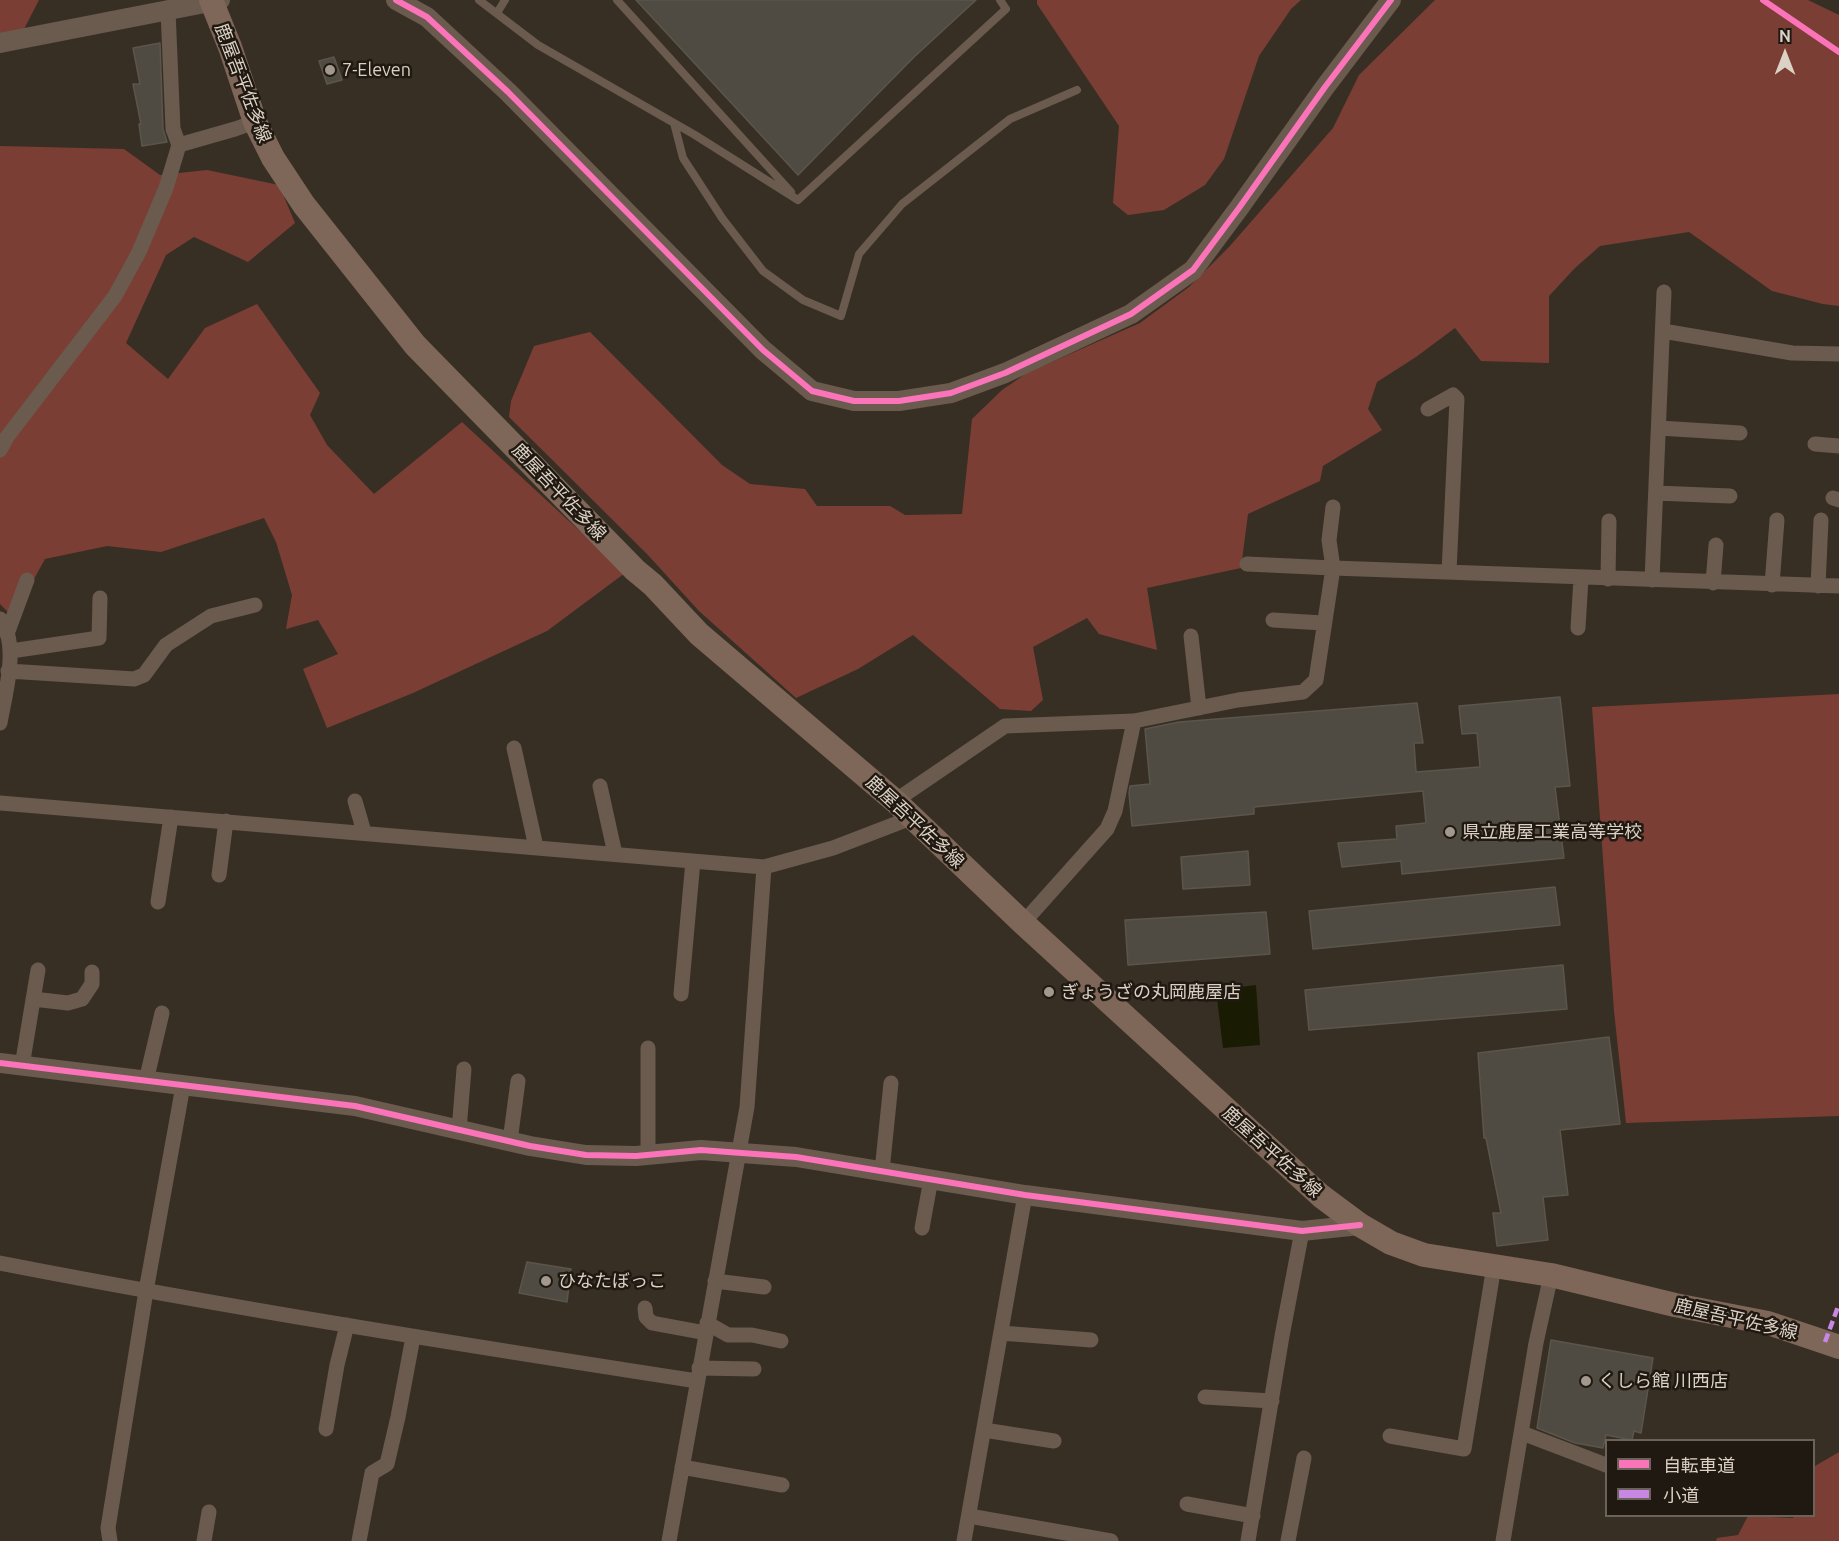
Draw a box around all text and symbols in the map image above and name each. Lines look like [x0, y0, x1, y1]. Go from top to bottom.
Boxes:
street label: 鹿屋吾平佐多線 [210, 20, 276, 146]
north arrow [1755, 24, 1815, 84]
text: N [1779, 27, 1791, 45]
place label: 7-Eleven [342, 59, 411, 81]
marker: 7-Eleven [323, 63, 337, 77]
street label: 鹿屋吾平佐多線 [507, 439, 611, 545]
street label: 鹿屋吾平佐多線 [862, 771, 968, 873]
place label: 県立鹿屋工業高等学校 [1462, 821, 1642, 843]
marker: 県立鹿屋工業高等学校 [1443, 825, 1457, 839]
place label: ぎょうざの丸岡鹿屋店 [1061, 981, 1241, 1003]
marker: ぎょうざの丸岡鹿屋店 [1042, 985, 1056, 999]
street label: 鹿屋吾平佐多線 [1218, 1102, 1326, 1202]
place label: ひなたぼっこ [558, 1270, 666, 1292]
marker: ひなたぼっこ [539, 1274, 553, 1288]
street label: 鹿屋吾平佐多線 [1672, 1294, 1800, 1344]
place label: くしら館 川西店 [1598, 1370, 1728, 1392]
marker: くしら館 川西店 [1579, 1374, 1593, 1388]
legend [1605, 1439, 1815, 1517]
text: 自転車道 [1663, 1455, 1735, 1475]
text: 小道 [1663, 1485, 1699, 1505]

